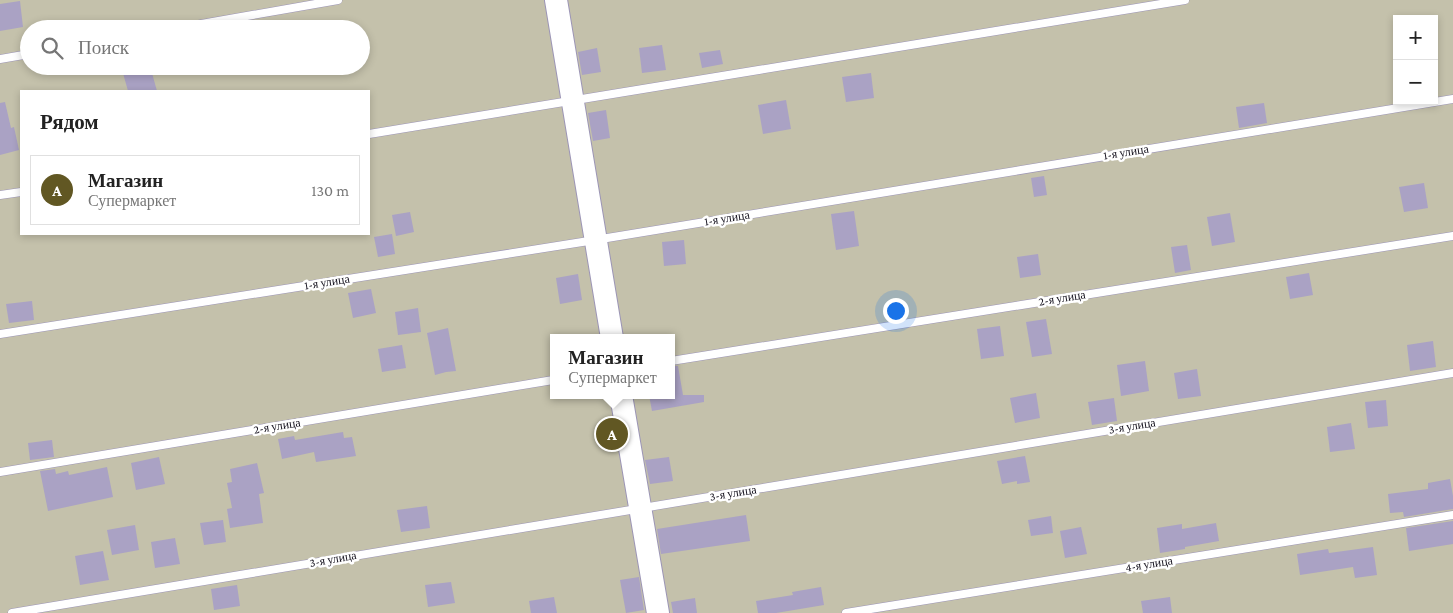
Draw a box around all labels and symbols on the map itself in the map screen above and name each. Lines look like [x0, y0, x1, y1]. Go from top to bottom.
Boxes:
street label: 1-я улица [1102, 141, 1150, 162]
street label: 1-я улица [703, 207, 751, 228]
street label: 1-я улица [303, 271, 351, 292]
street label: 2-я улица [1037, 287, 1087, 309]
your location [883, 298, 909, 324]
street label: 2-я улица [252, 415, 302, 437]
pin: A [596, 415, 628, 453]
street label: 3-я улица [1107, 415, 1157, 437]
street label: 3-я улица [708, 482, 758, 504]
street label: 3-я улица [308, 548, 358, 570]
street label: 4-я улица [1124, 553, 1174, 575]

